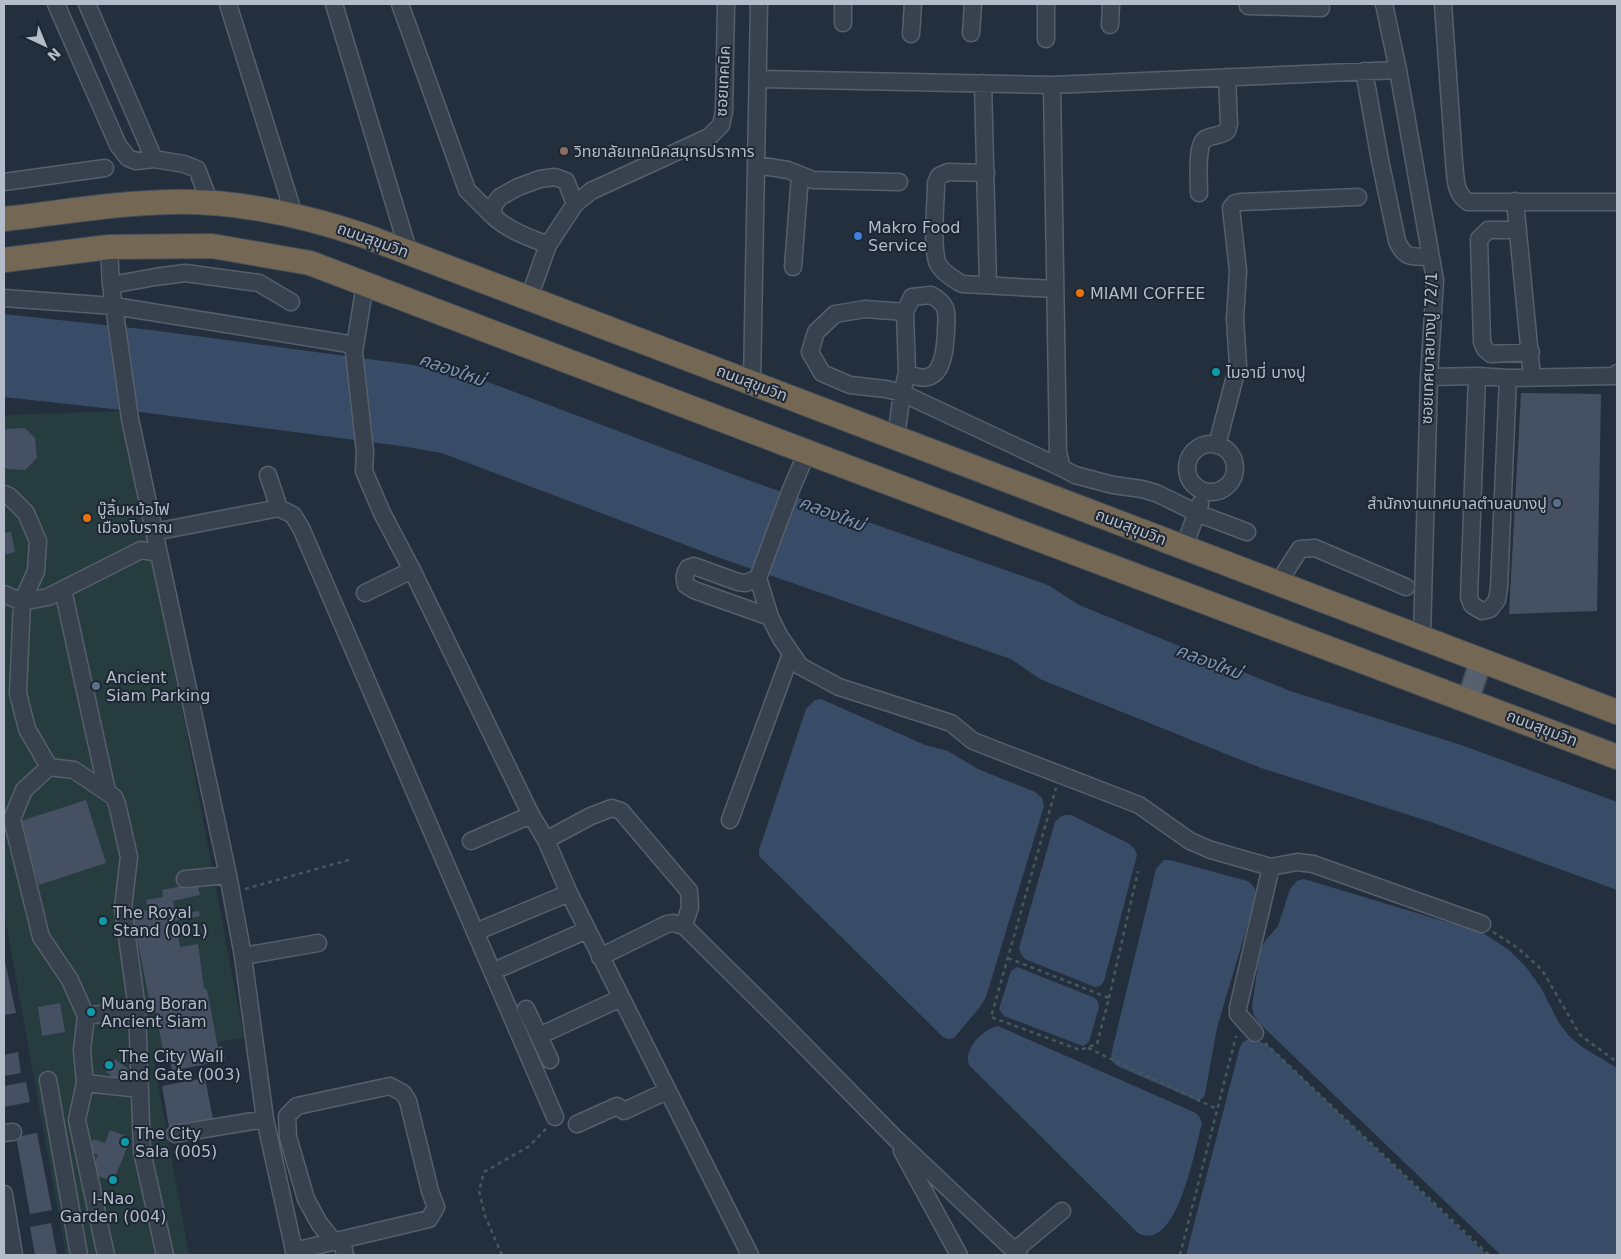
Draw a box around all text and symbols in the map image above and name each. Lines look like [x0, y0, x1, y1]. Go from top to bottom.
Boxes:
north arrow [20, 20, 70, 70]
text: N [44, 45, 64, 64]
street label: ซอยเทคนิค [712, 45, 734, 117]
place label: วิทยาลัยเทคนิคสมุทรปราการ [573, 142, 755, 161]
marker: วิทยาลัยเทคนิคสมุทรปราการ [558, 145, 570, 157]
street label: ถนนสุขุมวิท [335, 218, 411, 262]
place label: Makro Food Service [868, 218, 960, 255]
marker: Makro Food Service [852, 230, 864, 242]
street label: ซอยเทศบาลบางปู 72/1 [1417, 271, 1441, 425]
place label: MIAMI COFFEE [1090, 284, 1205, 303]
marker: MIAMI COFFEE [1074, 287, 1086, 299]
water label: คลองใหม่ [416, 348, 491, 391]
street label: ถนนสุขุมวิท [714, 361, 790, 405]
place label: ไมอามี่ บางปู [1225, 361, 1306, 382]
marker: ไมอามี่ บางปู [1210, 366, 1222, 378]
water label: คลองใหม่ [796, 491, 871, 536]
place label: สำนักงานเทศบาลตำบลบางปู [1367, 494, 1547, 513]
marker: สำนักงานเทศบาลตำบลบางปู [1551, 497, 1563, 509]
place label: บู๊ลิ้มหม้อไฟ เมืองโบราณ [97, 498, 173, 537]
street label: ถนนสุขุมวิท [1093, 505, 1169, 549]
marker: บู๊ลิ้มหม้อไฟ เมืองโบราณ [81, 512, 93, 524]
water label: คลองใหม่ [1173, 639, 1248, 684]
place label: Ancient Siam Parking [106, 668, 210, 705]
marker: Ancient Siam Parking [90, 680, 102, 692]
street label: ถนนสุขุมวิท [1504, 706, 1580, 750]
place label: The Royal Stand (001) [112, 903, 208, 940]
marker: The Royal Stand (001) [97, 915, 109, 927]
place label: Muang Boran Ancient Siam [101, 994, 207, 1031]
marker: Muang Boran Ancient Siam [85, 1006, 97, 1018]
place label: The City Wall and Gate (003) [118, 1047, 241, 1084]
marker: The City Wall and Gate (003) [103, 1059, 115, 1071]
place label: The City Sala (005) [134, 1124, 217, 1161]
marker: The City Sala (005) [119, 1136, 131, 1148]
marker: I-Nao Garden (004) [107, 1174, 119, 1186]
place label: I-Nao Garden (004) [60, 1189, 166, 1226]

